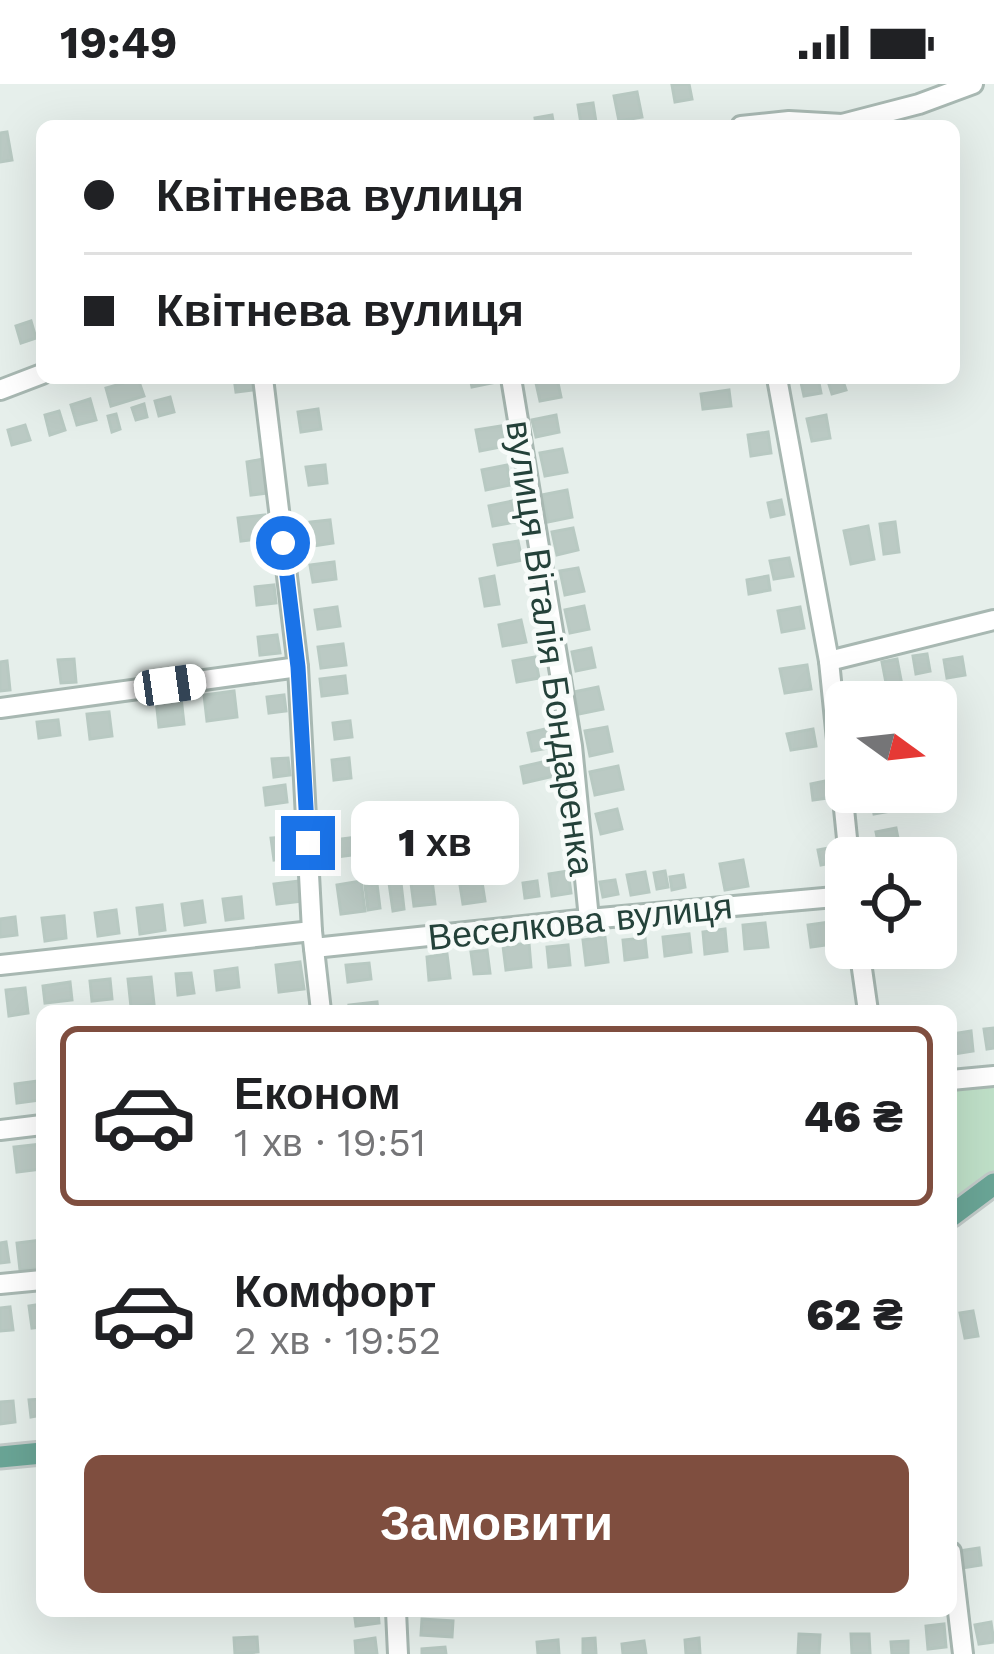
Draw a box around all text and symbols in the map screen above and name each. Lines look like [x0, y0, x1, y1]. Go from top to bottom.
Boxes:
text: 19:49 [60, 16, 178, 69]
text: Квітнева вулиця [156, 169, 524, 222]
text: Квітнева вулиця [156, 284, 524, 337]
street label: вулиця Віталія Бондаренка [497, 418, 603, 879]
route start [256, 516, 310, 570]
car [132, 662, 208, 708]
north arrow [825, 681, 957, 813]
map controls [825, 681, 957, 969]
callout: 1 хв [350, 801, 518, 885]
route end [281, 816, 335, 870]
text: 1 хв [398, 820, 472, 865]
button: locate [825, 837, 957, 969]
street label: Веселкова вулиця [426, 885, 734, 959]
icon: car [90, 1062, 198, 1170]
text: Економ [234, 1067, 401, 1120]
text: 46 ₴ [803, 1090, 903, 1143]
text: 1 хв · 19:51 [234, 1120, 426, 1165]
icon: car [90, 1260, 198, 1368]
text: Комфорт [234, 1265, 436, 1318]
text: 62 ₴ [806, 1288, 903, 1341]
text: 2 хв · 19:52 [234, 1318, 441, 1363]
button: Замовити [84, 1455, 909, 1593]

